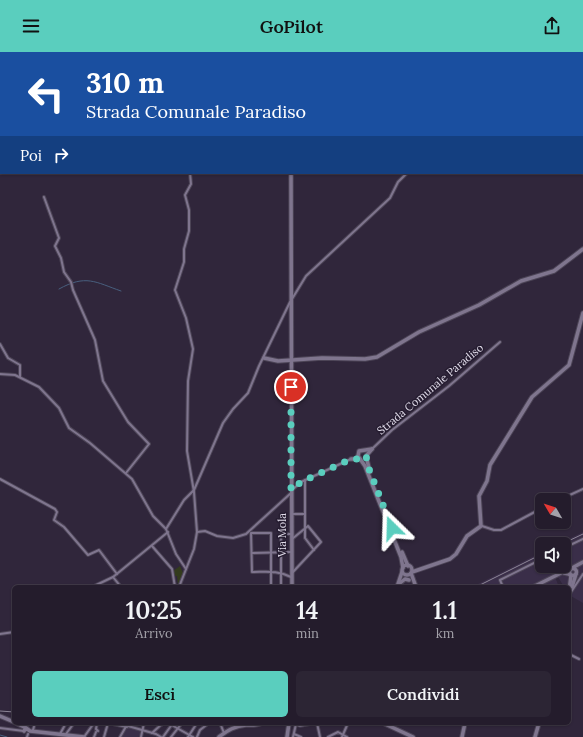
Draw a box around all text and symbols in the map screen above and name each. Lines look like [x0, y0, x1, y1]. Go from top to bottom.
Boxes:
icon: menu [20, 15, 42, 37]
text: GoPilot [260, 15, 323, 38]
icon: share [541, 15, 563, 37]
text: 310 m [86, 65, 164, 101]
icon: left [20, 68, 72, 120]
text: Strada Comunale Paradiso [86, 100, 306, 123]
icon: right [50, 144, 72, 166]
text: Poi [20, 146, 42, 165]
street label: Strada Comunale Paradiso [374, 340, 486, 438]
pin [274, 370, 308, 404]
icon: arrive [280, 376, 302, 398]
north arrow [535, 493, 571, 529]
map controls [535, 493, 571, 573]
position arrow [371, 507, 413, 549]
street label: Via Mola [275, 513, 289, 558]
button: sound [535, 537, 571, 573]
text: 10:25 [126, 595, 182, 626]
text: 14 [296, 595, 319, 626]
text: 1.1 [433, 595, 457, 626]
text: Arrivo [135, 625, 172, 642]
text: min [296, 625, 319, 642]
text: km [436, 625, 454, 642]
button: Esci [32, 671, 288, 717]
button: Condividi [296, 671, 551, 717]

